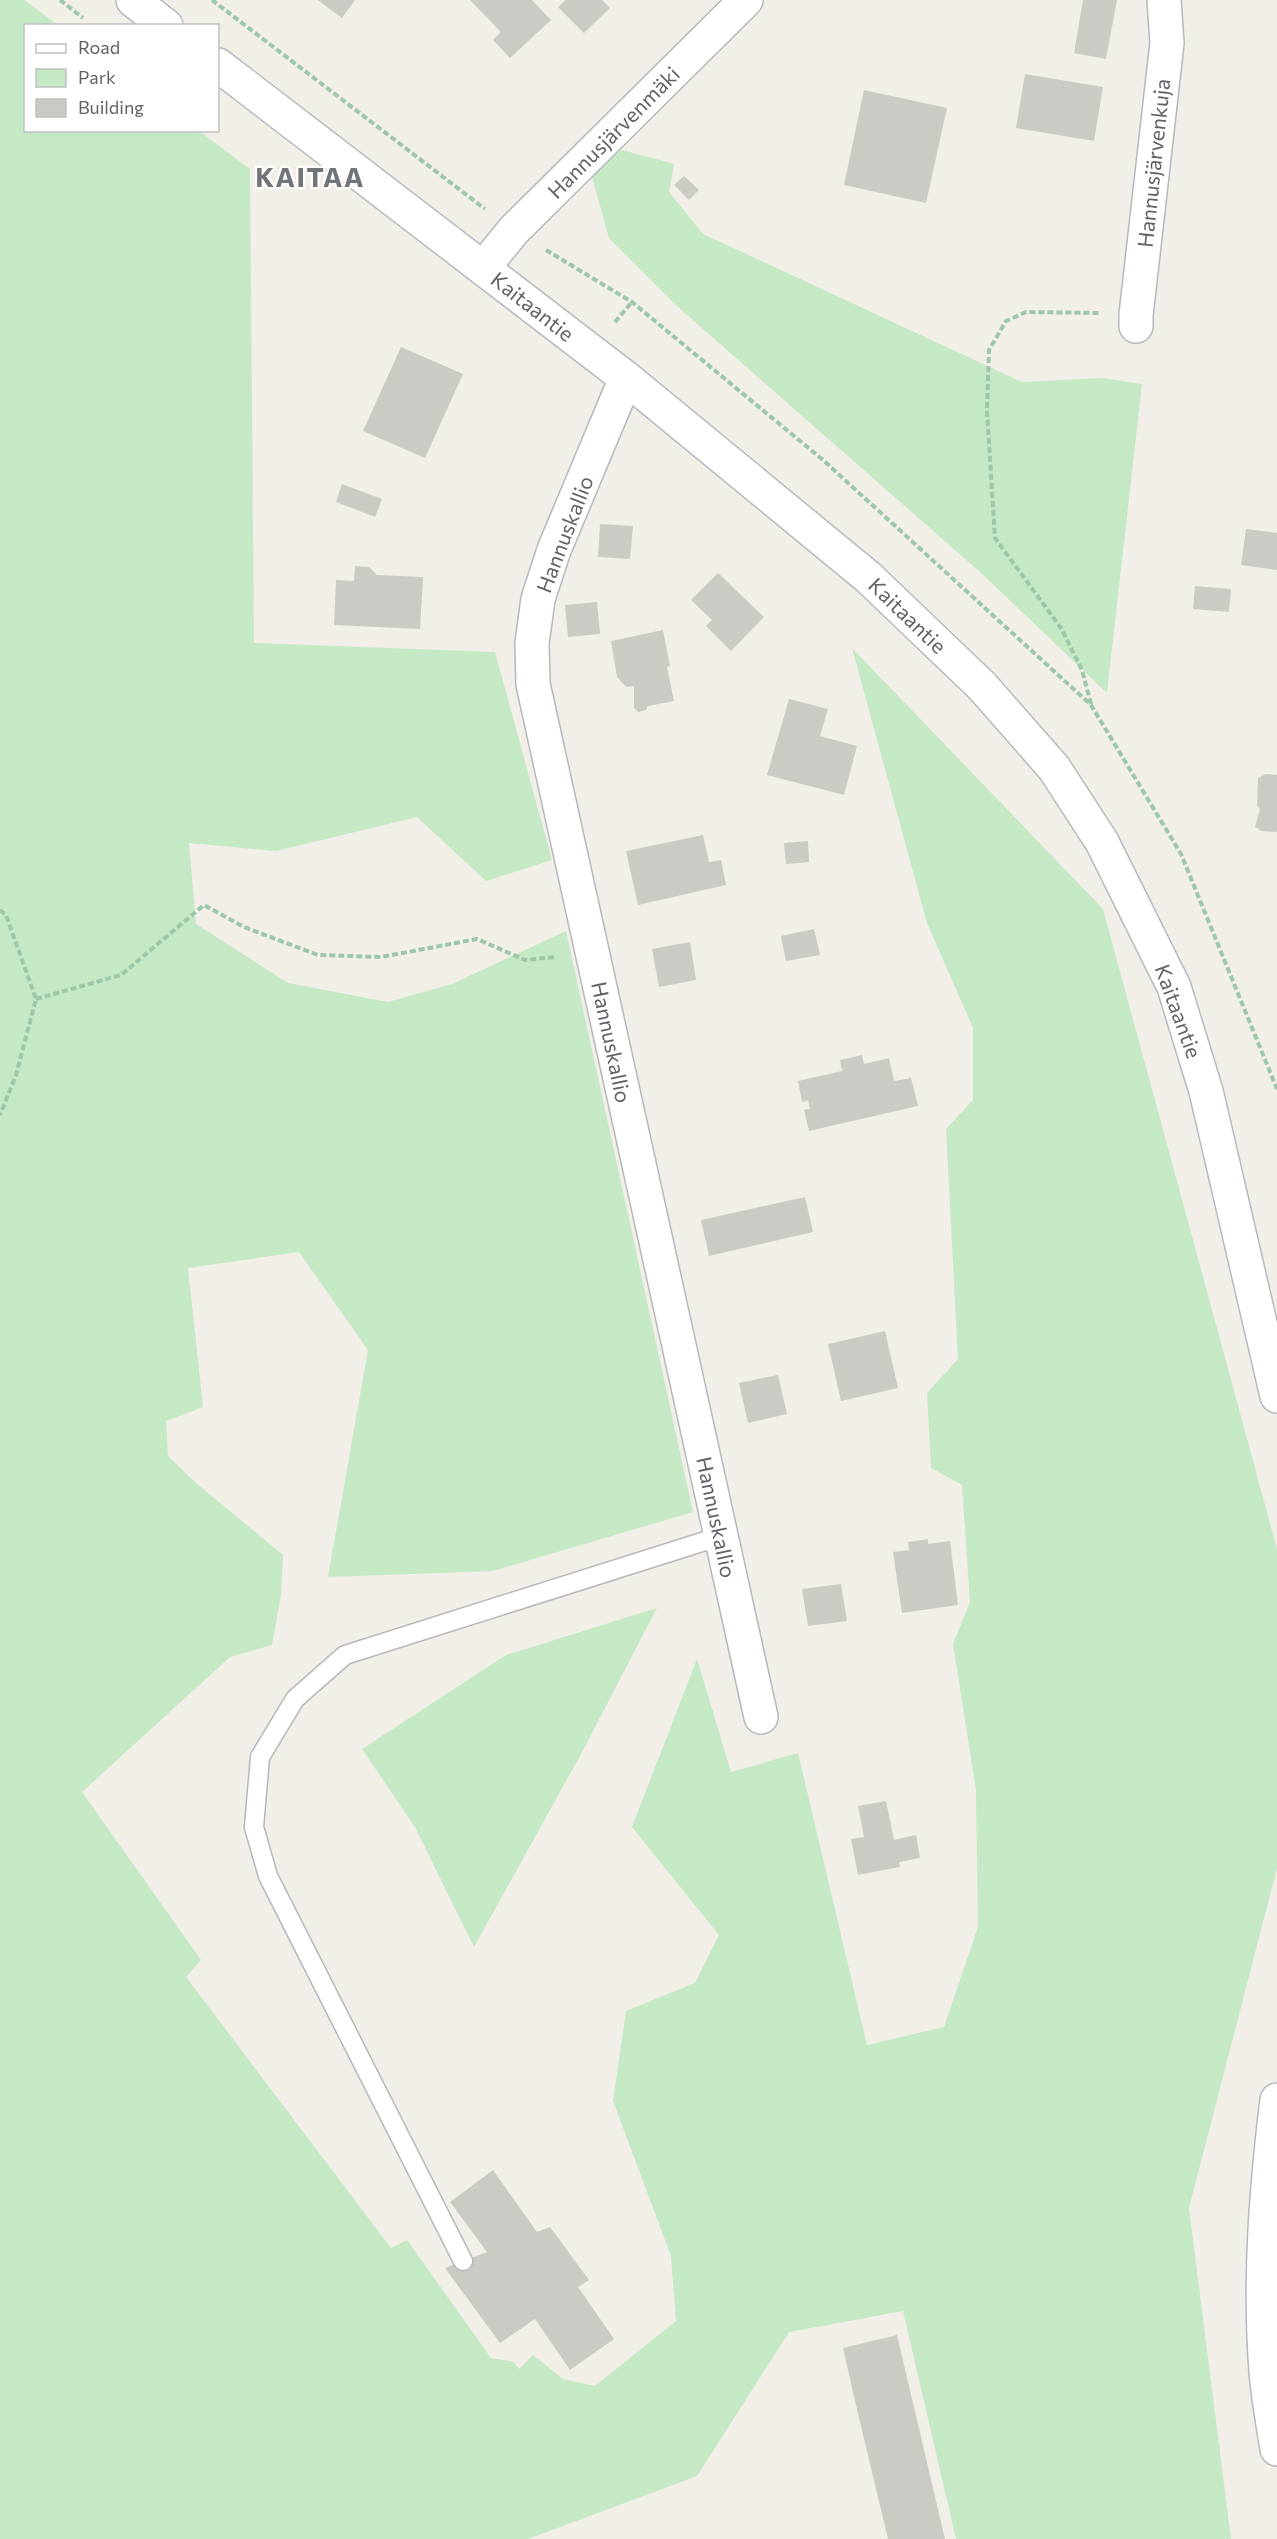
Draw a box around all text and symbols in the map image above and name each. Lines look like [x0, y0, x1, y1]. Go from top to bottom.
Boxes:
legend [24, 24, 219, 132]
text: Road [78, 36, 120, 58]
street label: Hannusjärvenmäki [542, 61, 684, 203]
text: Park [78, 66, 116, 88]
street label: Hannusjärvenkuja [1132, 77, 1174, 249]
text: Building [78, 96, 144, 118]
district label: KAITAA [255, 160, 365, 193]
street label: Kaitaantie [487, 266, 579, 346]
street label: Hannuskallio [530, 472, 598, 596]
street label: Kaitaantie [864, 572, 952, 658]
street label: Kaitaantie [1150, 961, 1208, 1061]
street label: Hannuskallio [587, 979, 637, 1105]
street label: Hannuskallio [692, 1454, 742, 1580]

